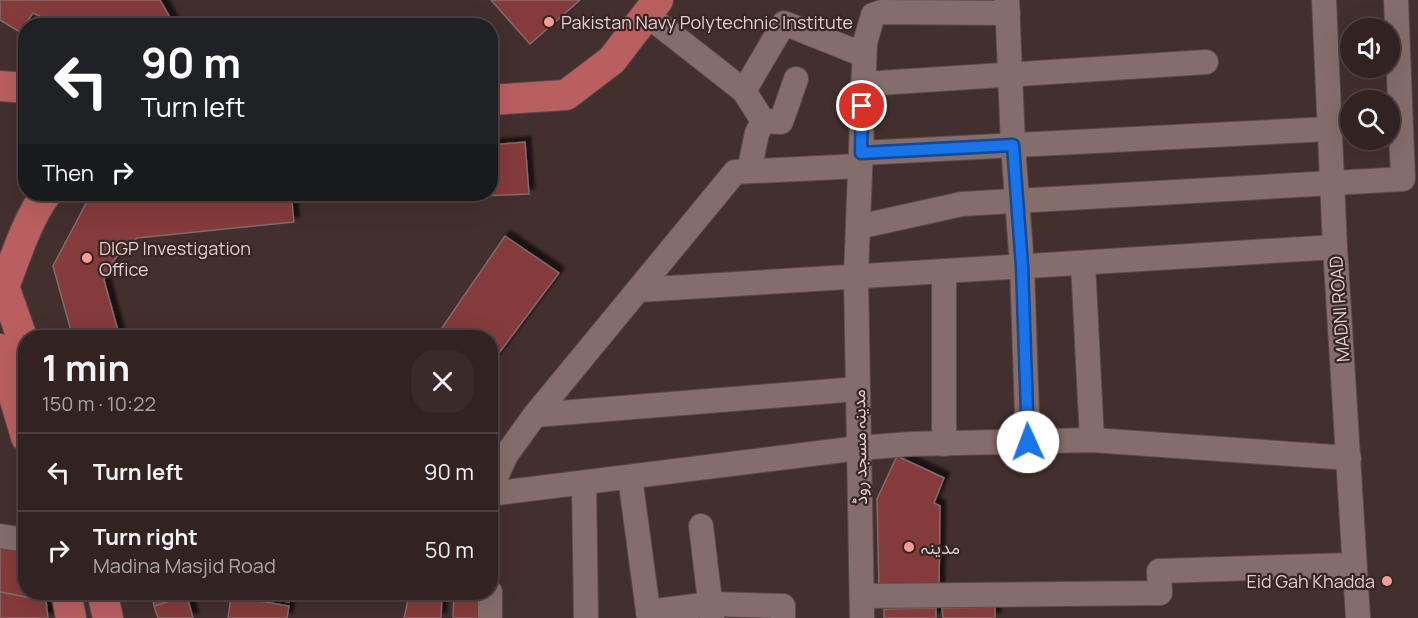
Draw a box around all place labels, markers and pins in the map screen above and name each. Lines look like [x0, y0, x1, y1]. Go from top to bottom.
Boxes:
place label: Pakistan Navy Polytechnic Institute [561, 10, 853, 34]
marker: Pakistan Navy Polytechnic Institute [542, 15, 556, 29]
pin [836, 80, 887, 131]
place label: DIGP Investigation Office [99, 236, 251, 281]
marker: DIGP Investigation Office [80, 251, 94, 265]
place label: مدینہ [921, 535, 960, 559]
marker: مدینہ [902, 540, 916, 554]
place label: Eid Gah Khadda [1247, 569, 1375, 593]
marker: Eid Gah Khadda [1380, 574, 1394, 588]

